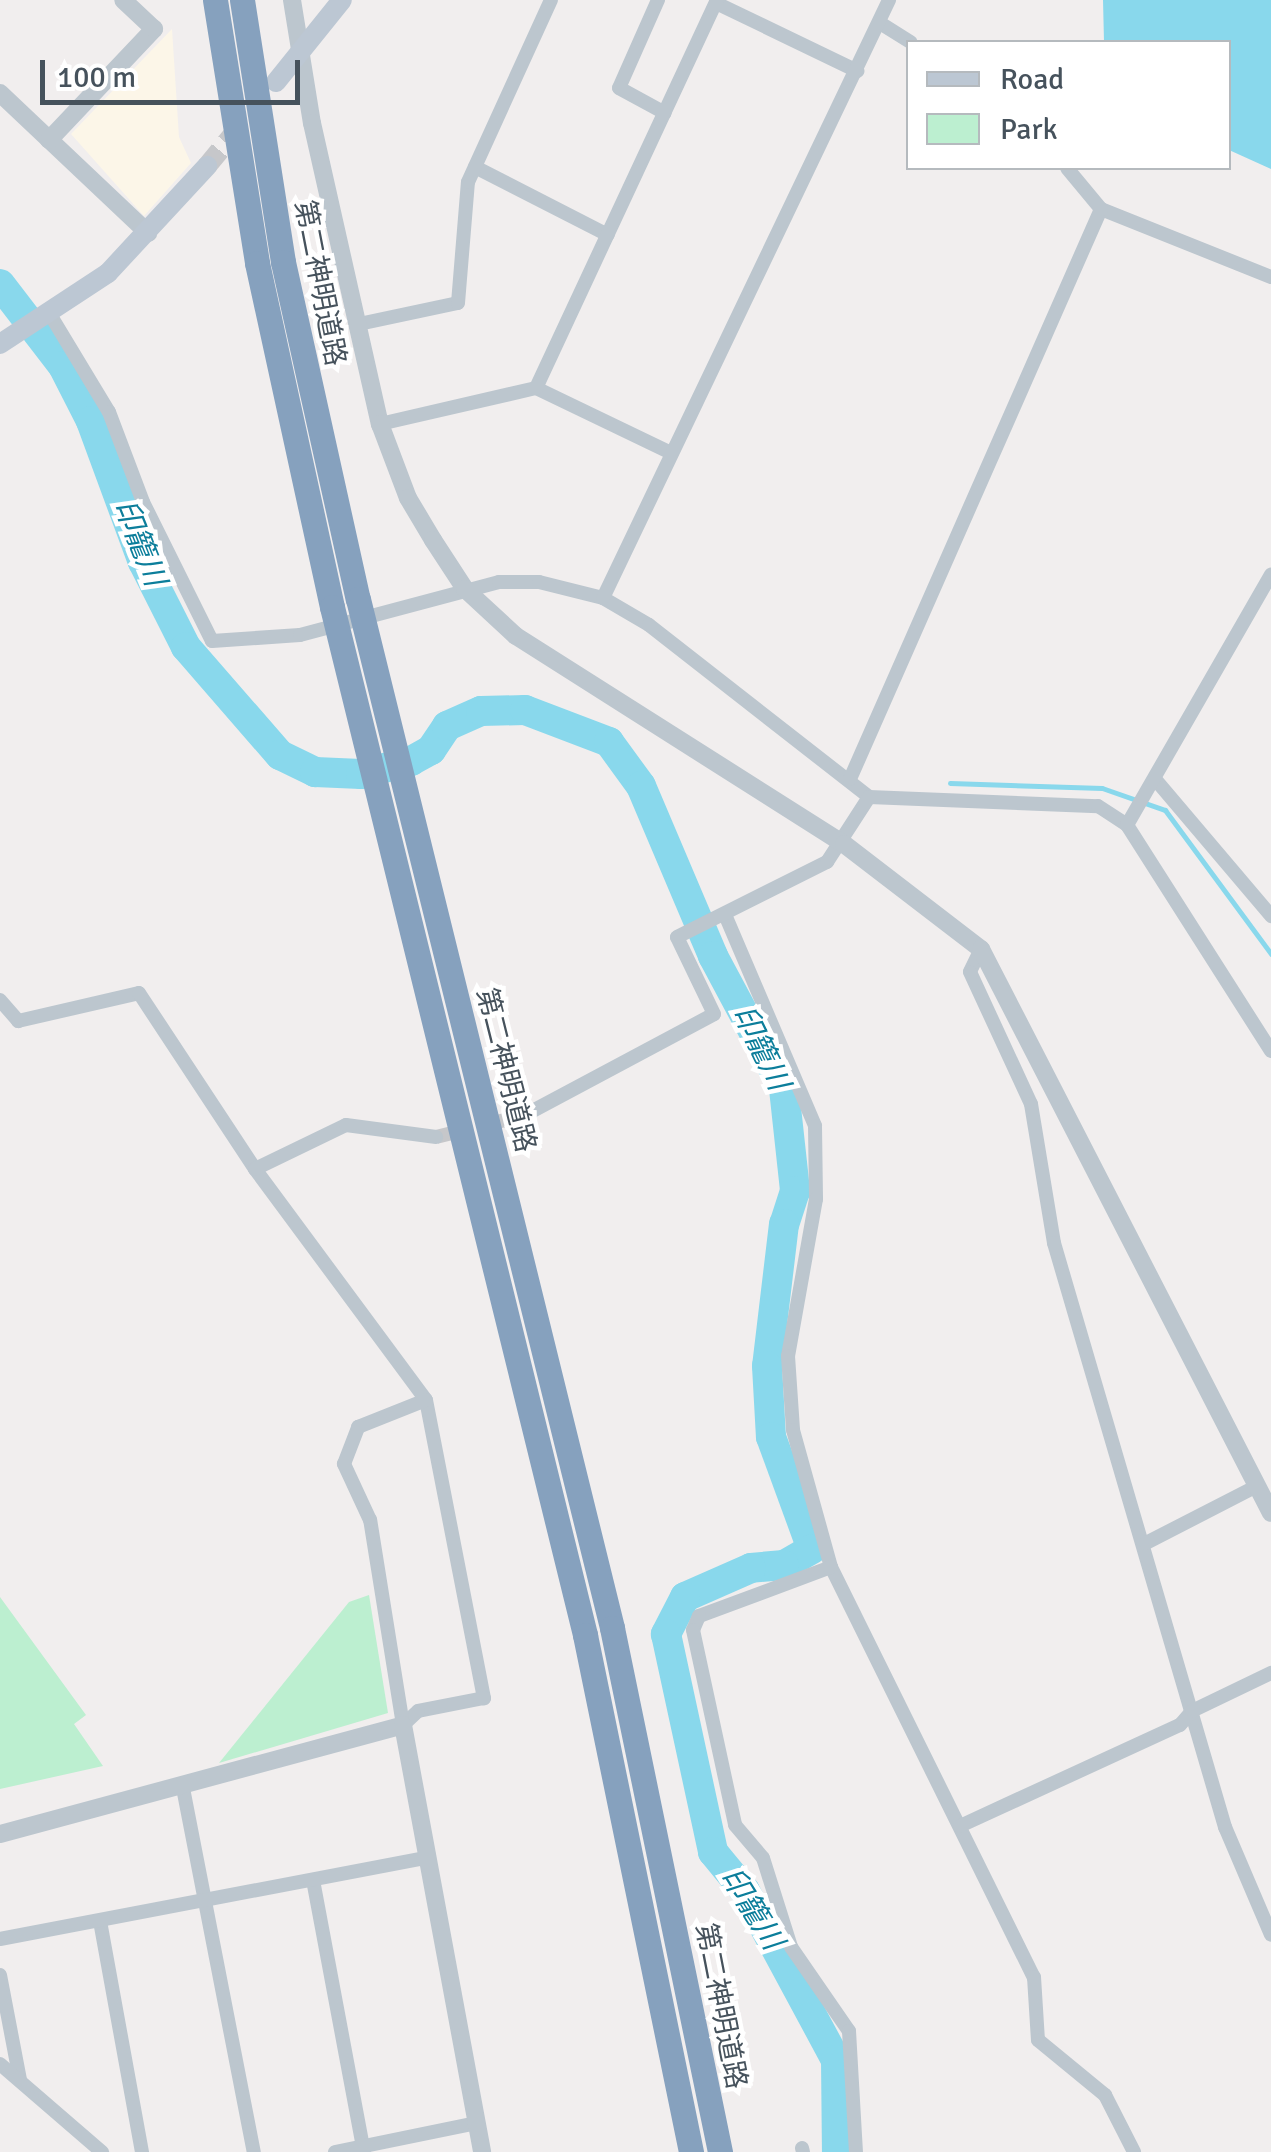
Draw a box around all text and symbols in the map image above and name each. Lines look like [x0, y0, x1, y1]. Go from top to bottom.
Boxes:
scale bar [45, 40, 305, 102]
legend [906, 40, 1231, 170]
text: 100 m [57, 59, 136, 96]
text: Road [1000, 61, 1064, 98]
text: Park [1000, 111, 1058, 148]
street label: 第二神明道路 [287, 197, 353, 369]
water label: 印籠川 [105, 495, 173, 591]
street label: 第二神明道路 [469, 984, 543, 1156]
water label: 印籠川 [724, 1000, 796, 1096]
water label: 印籠川 [712, 1861, 790, 1957]
street label: 第二神明道路 [688, 1920, 754, 2092]

